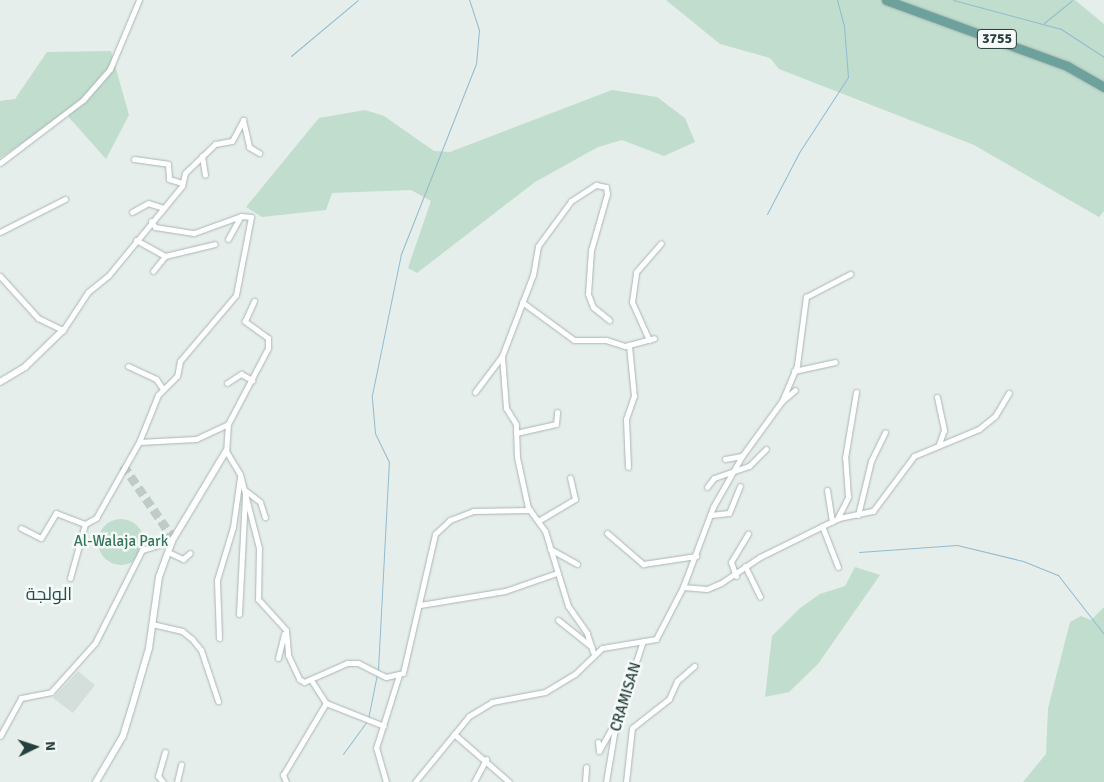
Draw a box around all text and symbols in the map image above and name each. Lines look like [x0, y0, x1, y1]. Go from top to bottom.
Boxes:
road number: 3755 [976, 28, 1018, 50]
park label: Al-Walaja Park [74, 533, 168, 551]
district label: الولجة [26, 583, 72, 605]
street label: CRAMISAN [607, 660, 645, 734]
north arrow [10, 722, 60, 772]
text: N [42, 740, 59, 751]

